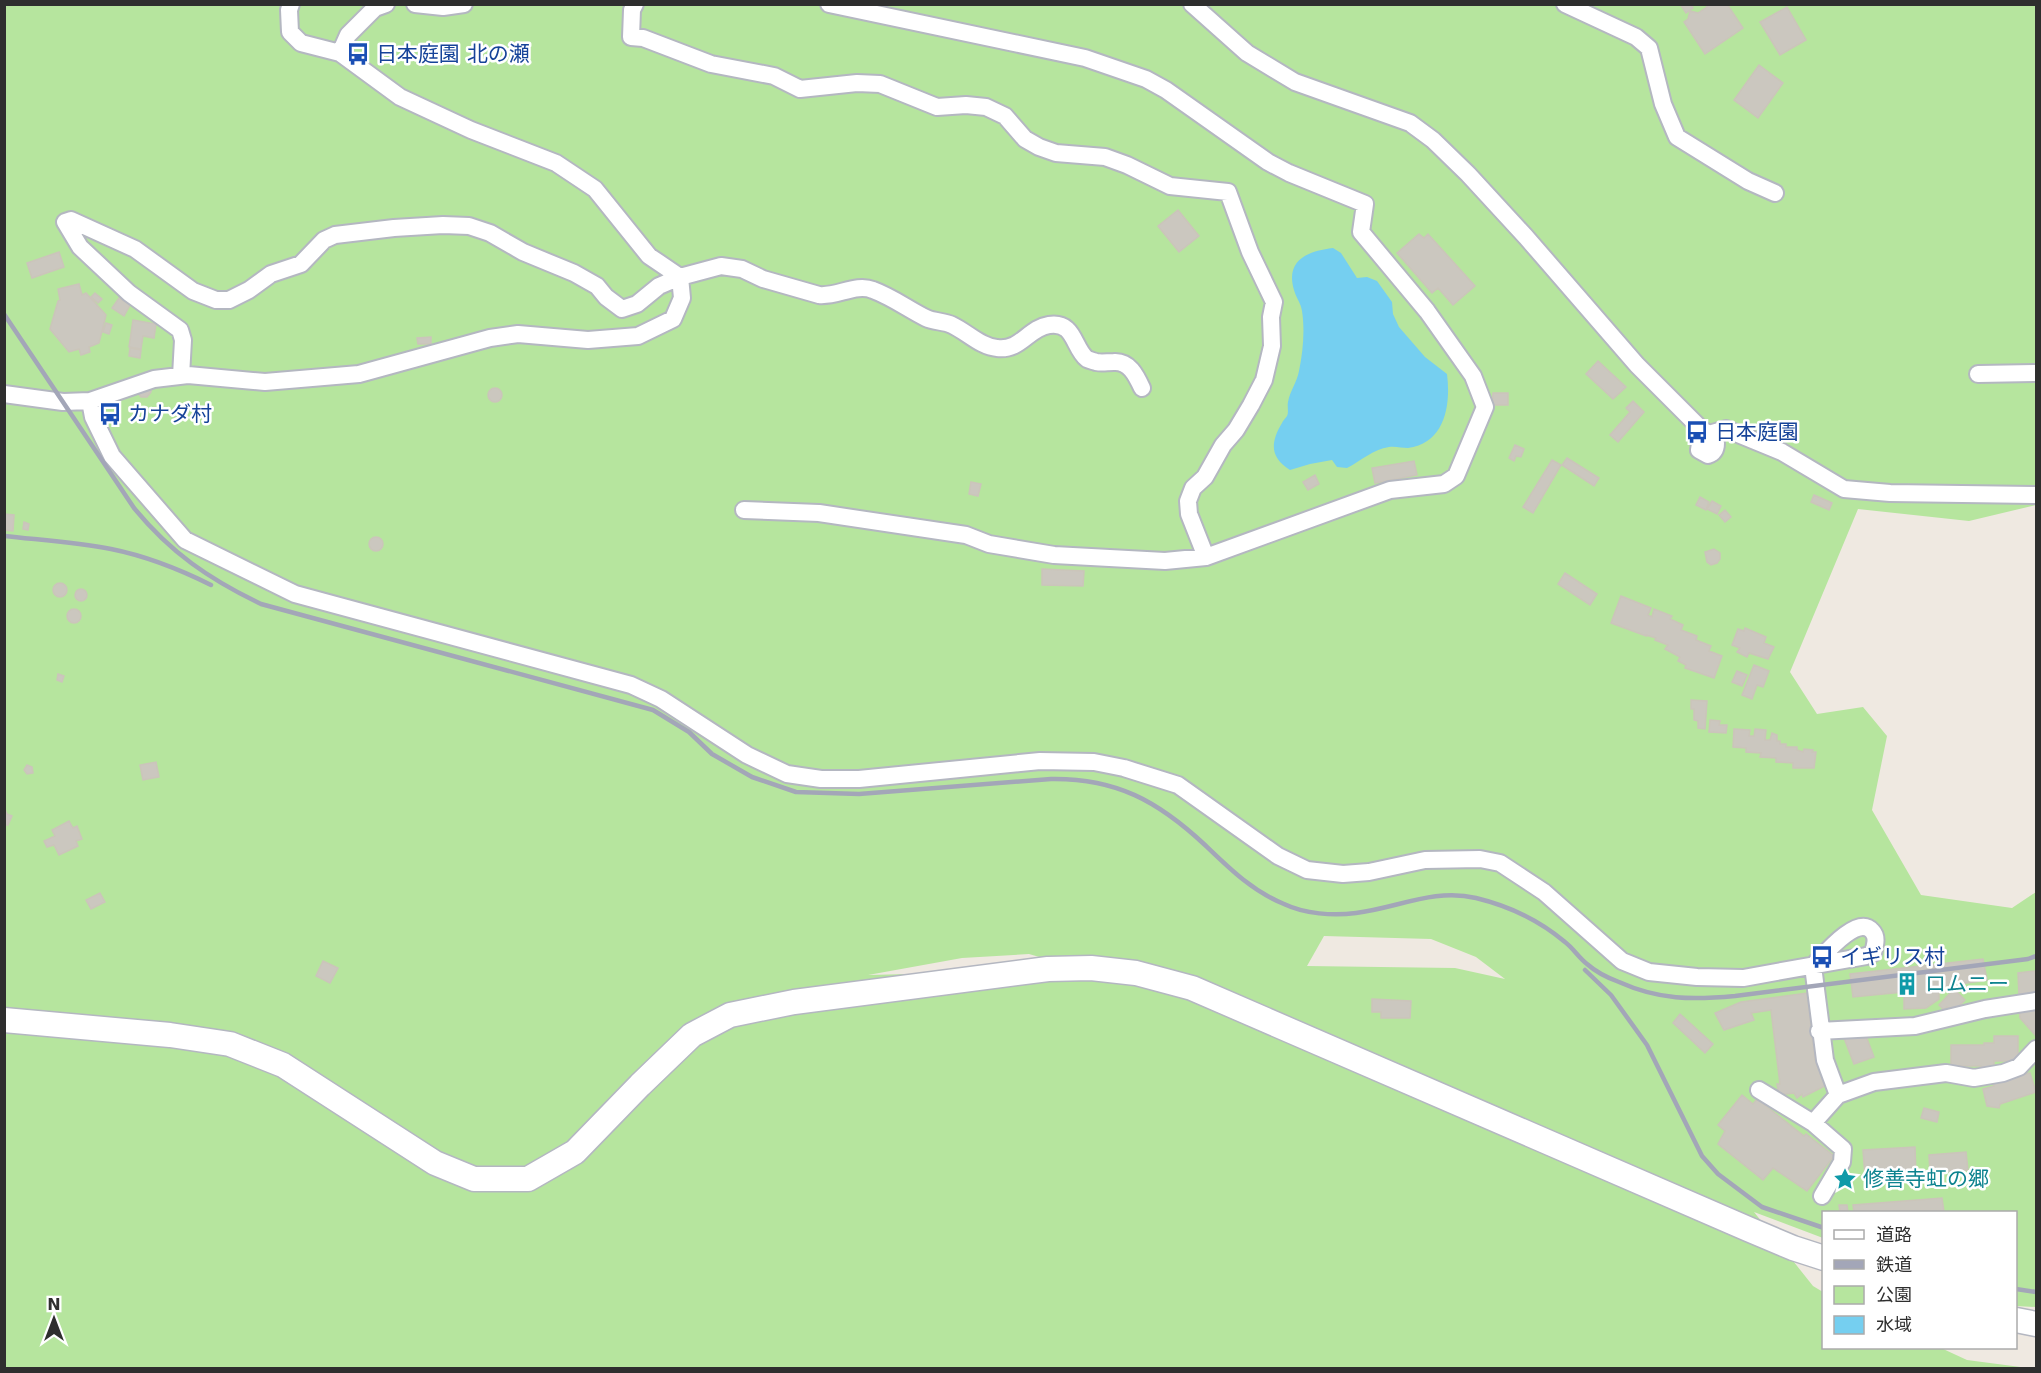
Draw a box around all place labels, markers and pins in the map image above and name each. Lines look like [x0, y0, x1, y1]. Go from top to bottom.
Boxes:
bus stop icon: 日本庭園 北の瀬 [345, 41, 371, 67]
place label: 日本庭園 北の瀬 [376, 42, 530, 66]
bus stop icon: カナダ村 [97, 401, 123, 427]
place label: カナダ村 [128, 402, 212, 426]
bus stop icon: 日本庭園 [1684, 419, 1710, 445]
place label: 日本庭園 [1715, 420, 1799, 444]
bus stop icon: イギリス村 [1809, 944, 1835, 970]
place label: イギリス村 [1840, 945, 1945, 969]
building icon: ロムニー [1894, 971, 1920, 997]
place label: ロムニー [1925, 972, 2009, 996]
place icon: 修善寺虹の郷 [1832, 1166, 1858, 1192]
place label: 修善寺虹の郷 [1863, 1167, 1989, 1191]

